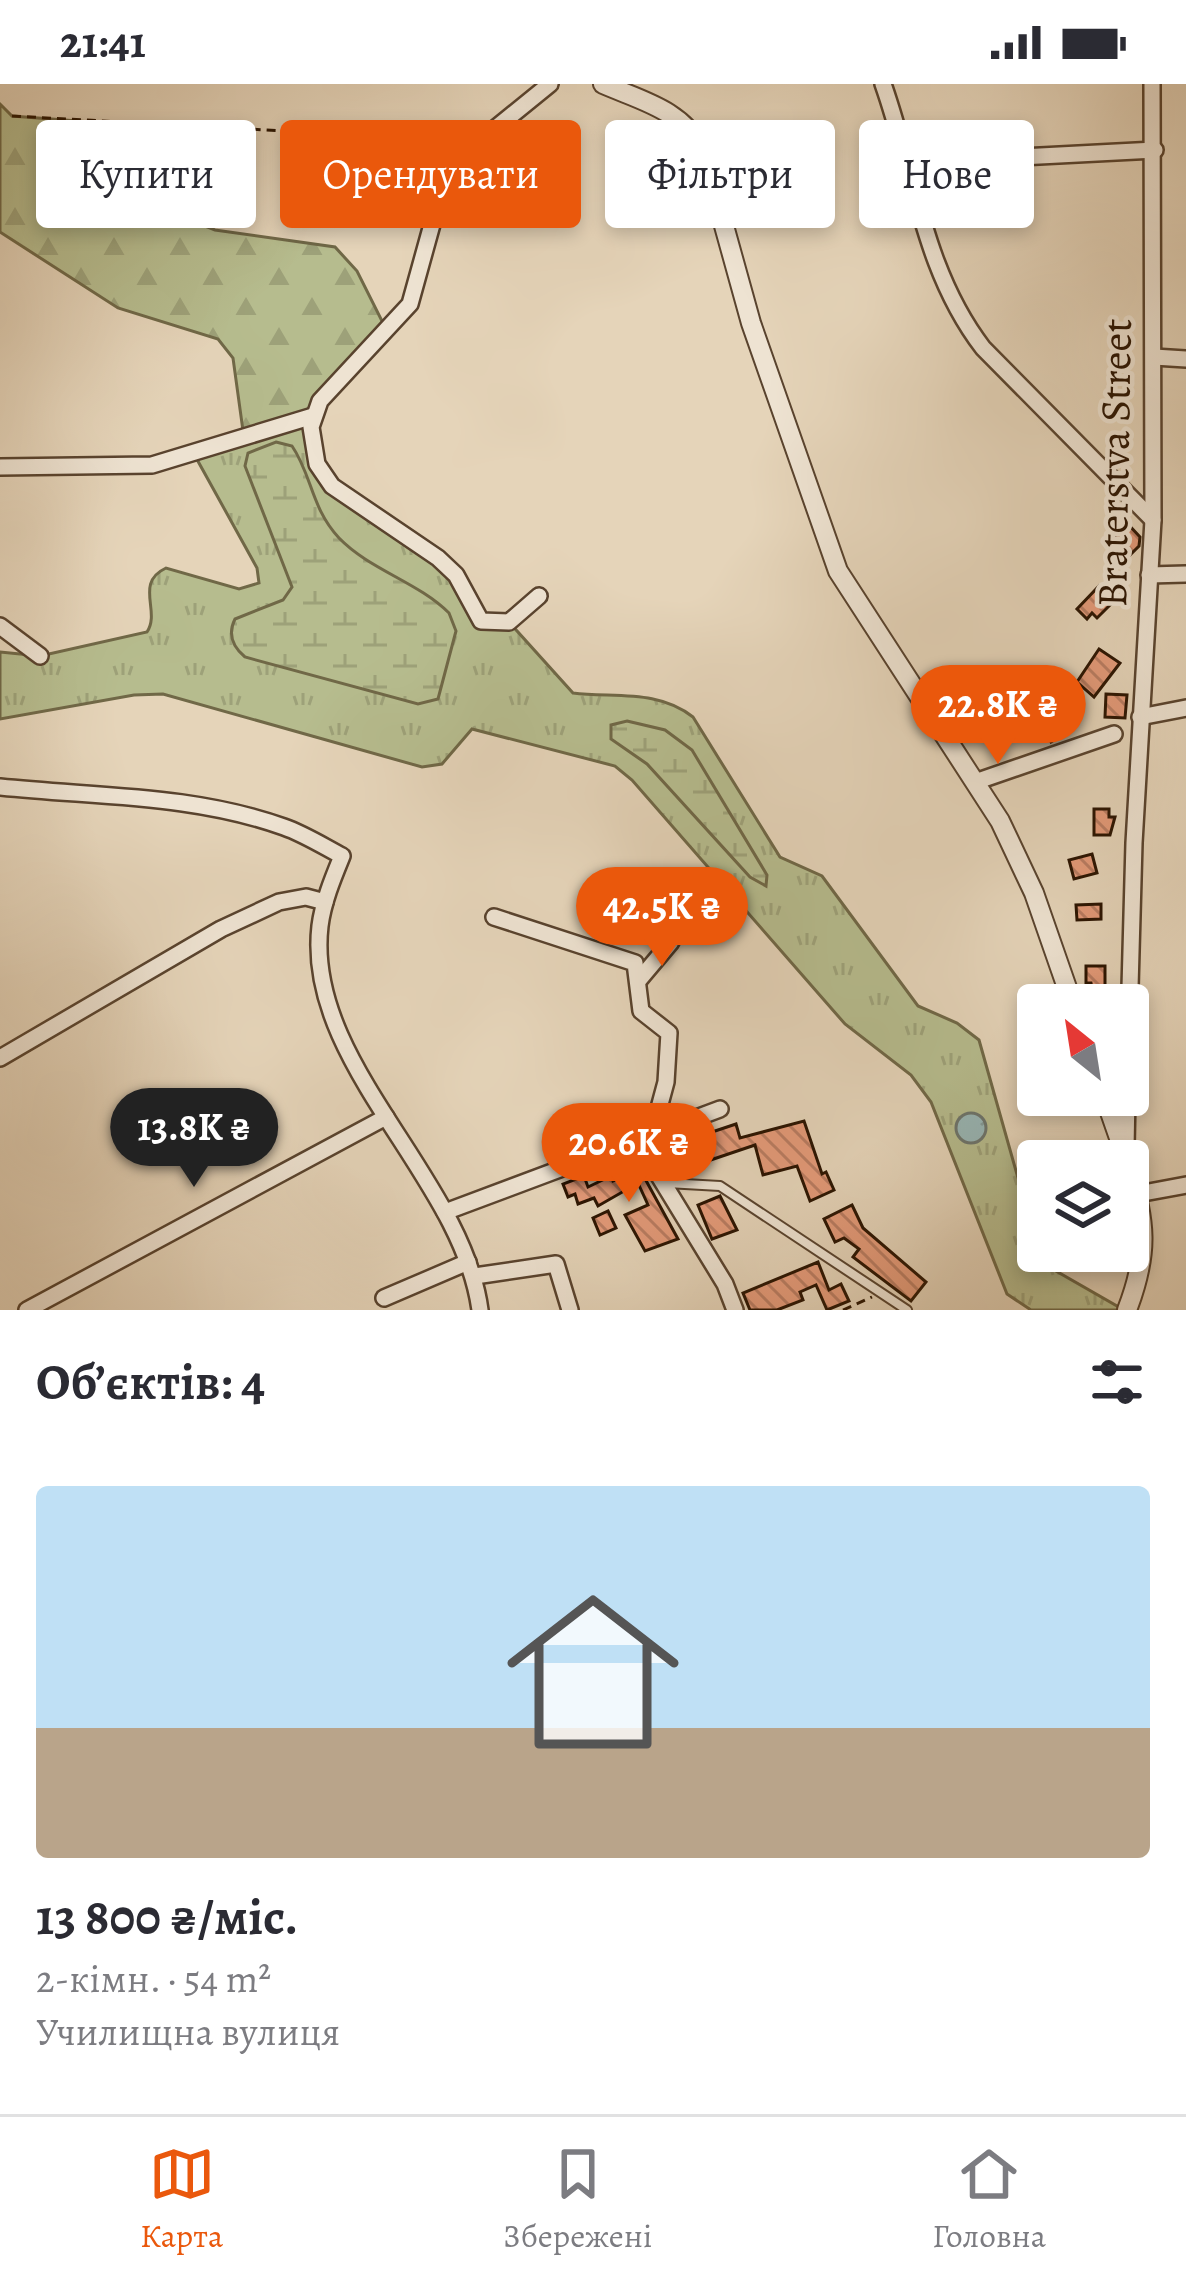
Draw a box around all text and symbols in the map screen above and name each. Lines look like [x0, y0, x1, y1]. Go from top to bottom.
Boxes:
text: 21:41 [60, 11, 146, 73]
chip: Купити [36, 120, 256, 228]
chip: Орендувати [280, 120, 581, 228]
chip: Фільтри [605, 120, 835, 228]
chip: Нове [859, 120, 1034, 228]
street label: Braterstva Street [1083, 318, 1145, 608]
pin: 22.8K ₴ [887, 665, 1109, 767]
text: 22.8K ₴ [938, 677, 1058, 730]
pin: 42.5K ₴ [551, 867, 773, 969]
text: 42.5K ₴ [603, 879, 721, 932]
north arrow [1017, 984, 1149, 1116]
map controls [1017, 984, 1149, 1272]
pin: 13.8K ₴ [83, 1088, 305, 1190]
text: 13.8K ₴ [137, 1100, 251, 1153]
pin: 20.6K ₴ [518, 1103, 740, 1205]
text: 20.6K ₴ [569, 1115, 689, 1168]
button: layers [1017, 1140, 1149, 1272]
text: Об’єктів: 4 [36, 1347, 265, 1417]
icon: filters [1084, 1349, 1150, 1415]
icon: home [485, 1564, 701, 1780]
text: 13 800 ₴/міс. [36, 1882, 298, 1952]
text: 2-кімн. · 54 m² [36, 1952, 271, 2005]
text: Училищна вулиця [36, 2005, 340, 2058]
tab: Карта [140, 2141, 223, 2258]
tab: Збережені [503, 2141, 652, 2258]
tab: Головна [932, 2141, 1046, 2258]

